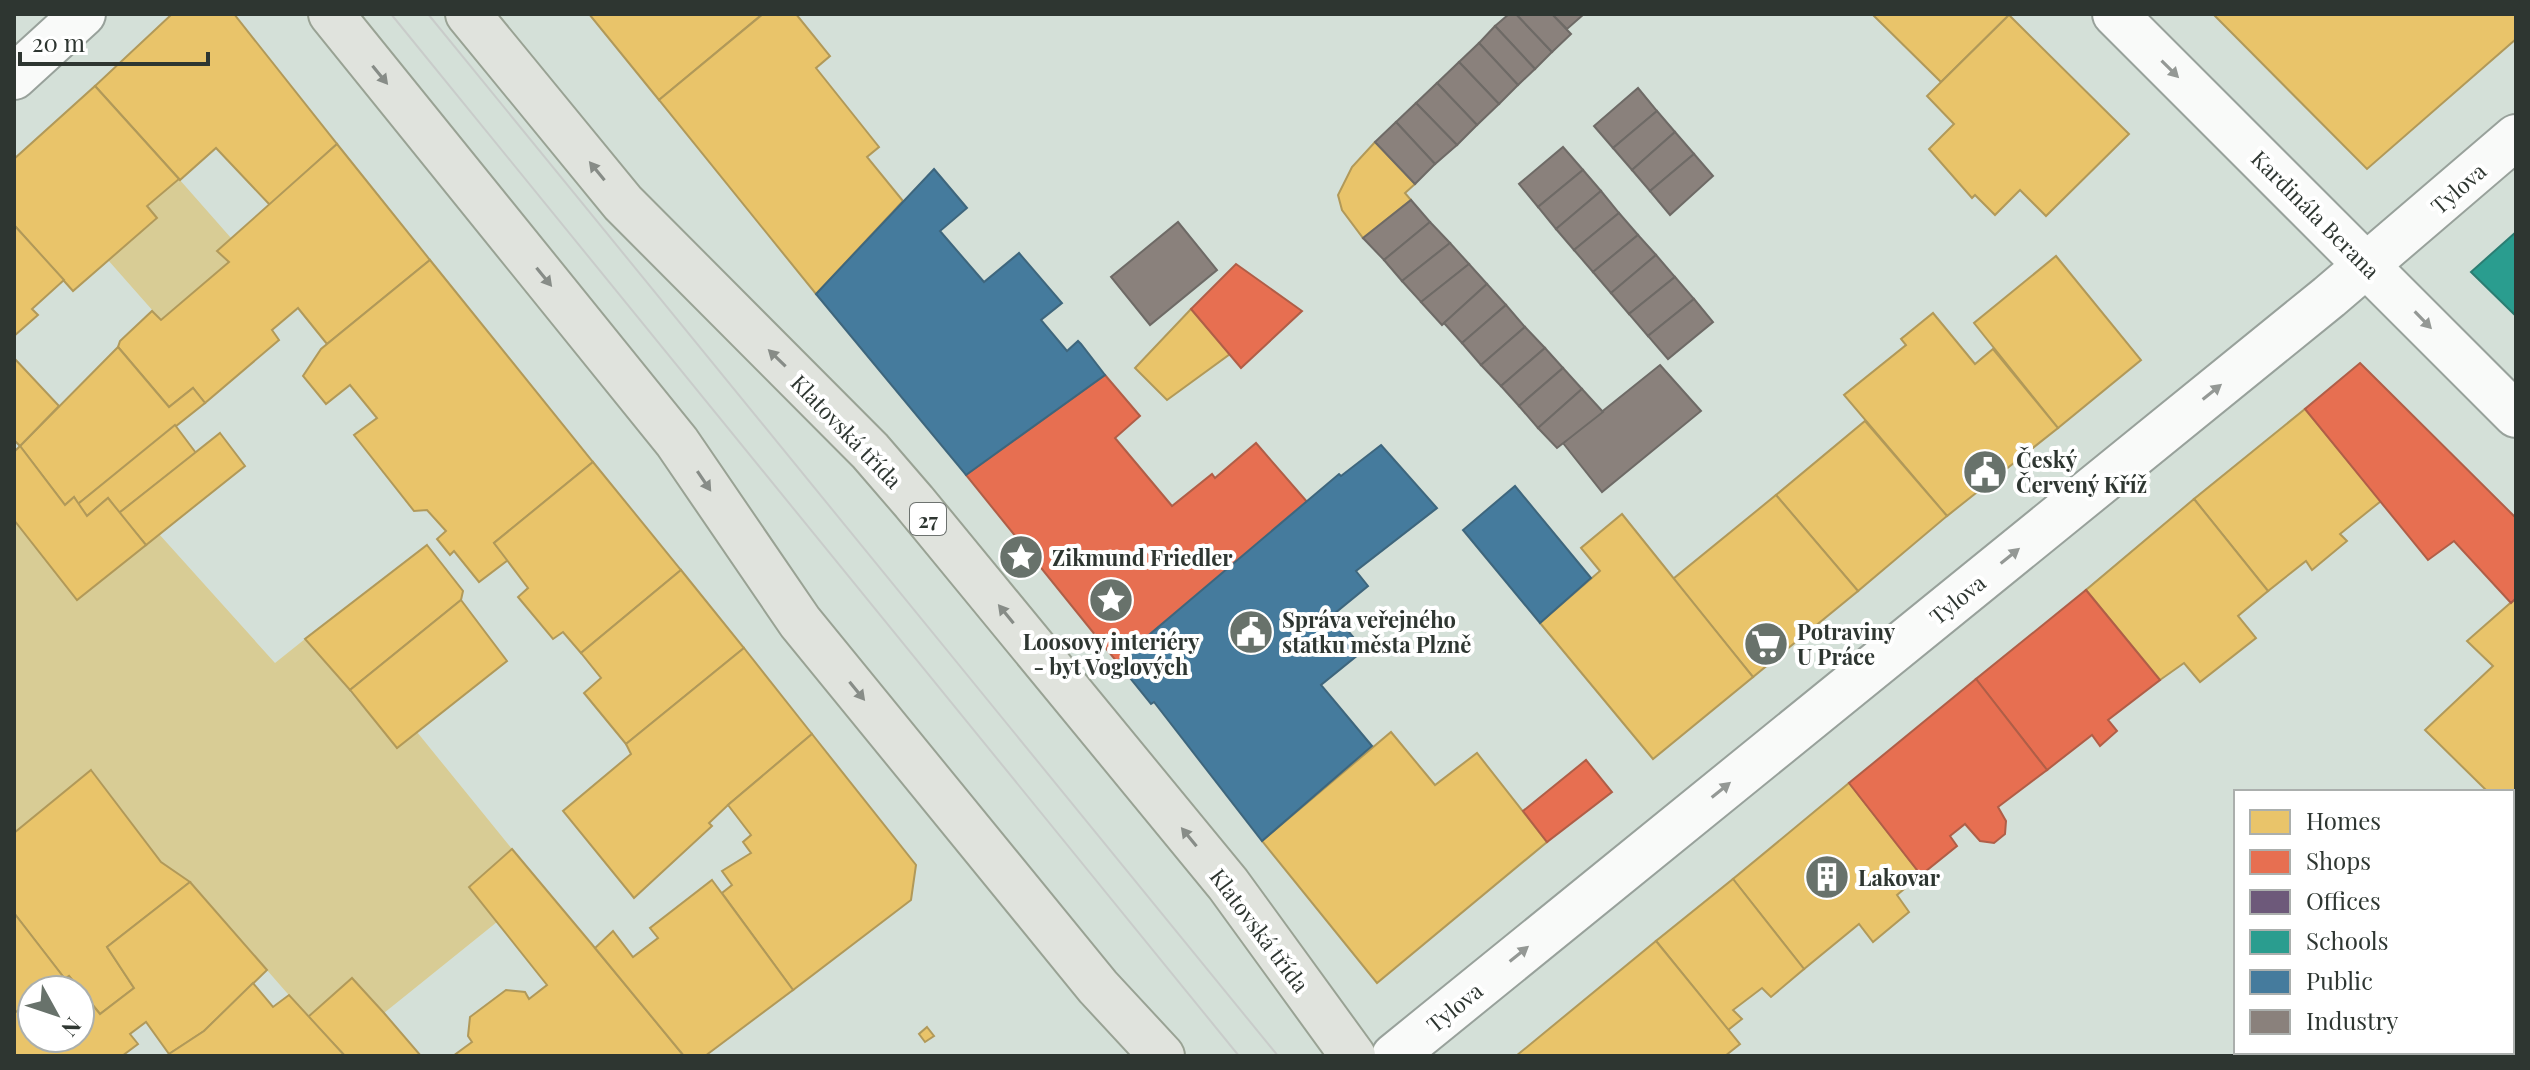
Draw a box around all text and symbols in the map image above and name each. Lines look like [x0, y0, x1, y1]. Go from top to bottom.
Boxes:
scale bar [20, 16, 208, 66]
text: 20 m [32, 26, 85, 58]
one-way arrow [2160, 59, 2179, 78]
one-way arrow [371, 64, 388, 84]
street label: Kardinála Berana [2245, 143, 2387, 285]
street label: Tylova [2424, 156, 2492, 220]
one-way arrow [589, 161, 606, 181]
one-way arrow [535, 266, 552, 287]
one-way arrow [2414, 310, 2432, 329]
one-way arrow [767, 349, 786, 367]
street label: Klatovská třída [785, 368, 909, 494]
one-way arrow [2202, 384, 2222, 401]
place label: Český Červený Kříž [2016, 444, 2147, 499]
public building icon: Český Červený Kříž [1961, 448, 2009, 496]
one-way arrow [696, 470, 711, 491]
road number: 27 [910, 503, 946, 535]
place icon: Zikmund Friedler [997, 533, 1045, 581]
place label: Zikmund Friedler [1052, 542, 1233, 572]
one-way arrow [2000, 548, 2020, 565]
street label: Tylova [1923, 567, 1991, 631]
place icon: Loosovy interiéry - byt Voglových [1087, 576, 1135, 624]
one-way arrow [998, 604, 1015, 624]
place label: Správa veřejného statku města Plzně [1282, 604, 1471, 659]
public building icon: Správa veřejného statku města Plzně [1227, 608, 1275, 656]
place label: Potraviny U Práce [1797, 616, 1896, 671]
supermarket icon: Potraviny U Práce [1742, 620, 1790, 668]
place label: Loosovy interiéry - byt Voglových [1023, 626, 1200, 681]
one-way arrow [848, 681, 864, 701]
one-way arrow [1711, 782, 1731, 799]
legend [2234, 790, 2514, 1054]
text: Homes [2306, 804, 2381, 836]
one-way arrow [1181, 827, 1198, 847]
text: Shops [2306, 844, 2371, 876]
building icon: Lakovar [1803, 853, 1851, 901]
street label: Klatovská třída [1204, 862, 1316, 998]
place label: Lakovar [1858, 862, 1941, 892]
text: Offices [2306, 884, 2381, 916]
text: Schools [2306, 924, 2388, 956]
one-way arrow [1509, 946, 1529, 963]
text: Public [2306, 964, 2373, 996]
north arrow [16, 974, 96, 1054]
street label: Tylova [1420, 975, 1488, 1039]
text: Industry [2306, 1004, 2398, 1036]
text: N [55, 1012, 89, 1043]

